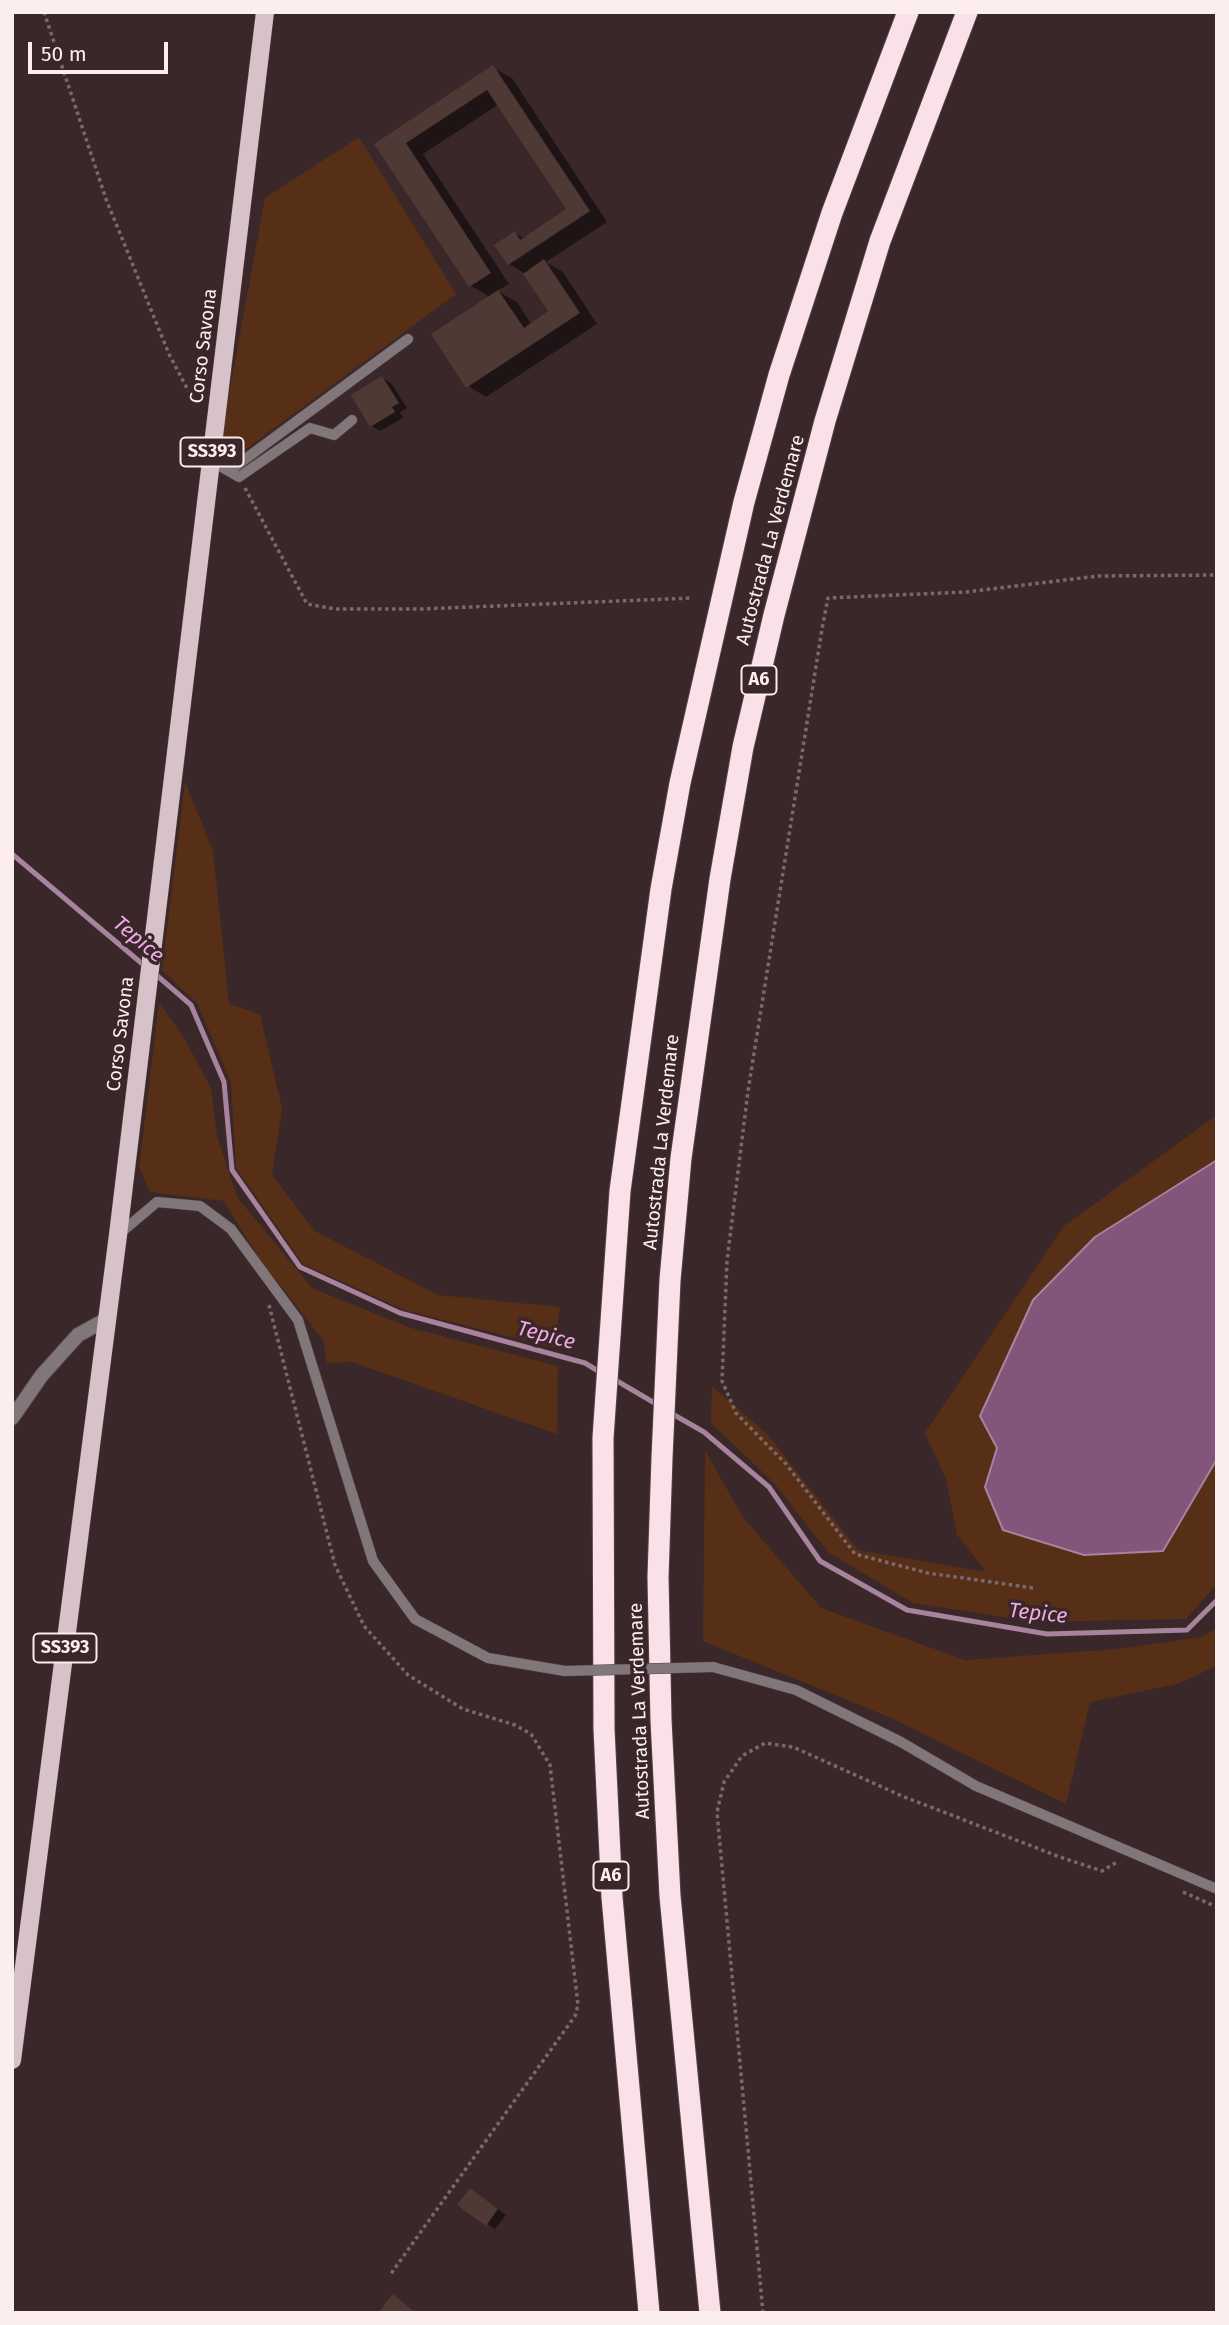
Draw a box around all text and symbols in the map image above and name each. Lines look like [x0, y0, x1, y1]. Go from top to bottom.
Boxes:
scale bar [32, 28, 172, 72]
text: 50 m [41, 41, 87, 67]
street label: Corso Savona [186, 287, 222, 405]
street label: Autostrada La Verdemare [732, 433, 810, 647]
road number: SS393 [180, 438, 244, 466]
road number: A6 [742, 666, 776, 694]
water label: Tepice [107, 911, 169, 969]
street label: Corso Savona [103, 975, 139, 1093]
street label: Autostrada La Verdemare [639, 1033, 685, 1251]
water label: Tepice [514, 1316, 578, 1356]
water label: Tepice [1007, 1598, 1069, 1630]
street label: Autostrada La Verdemare [625, 1602, 655, 1820]
road number: SS393 [34, 1633, 96, 1662]
road number: A6 [594, 1862, 628, 1890]

